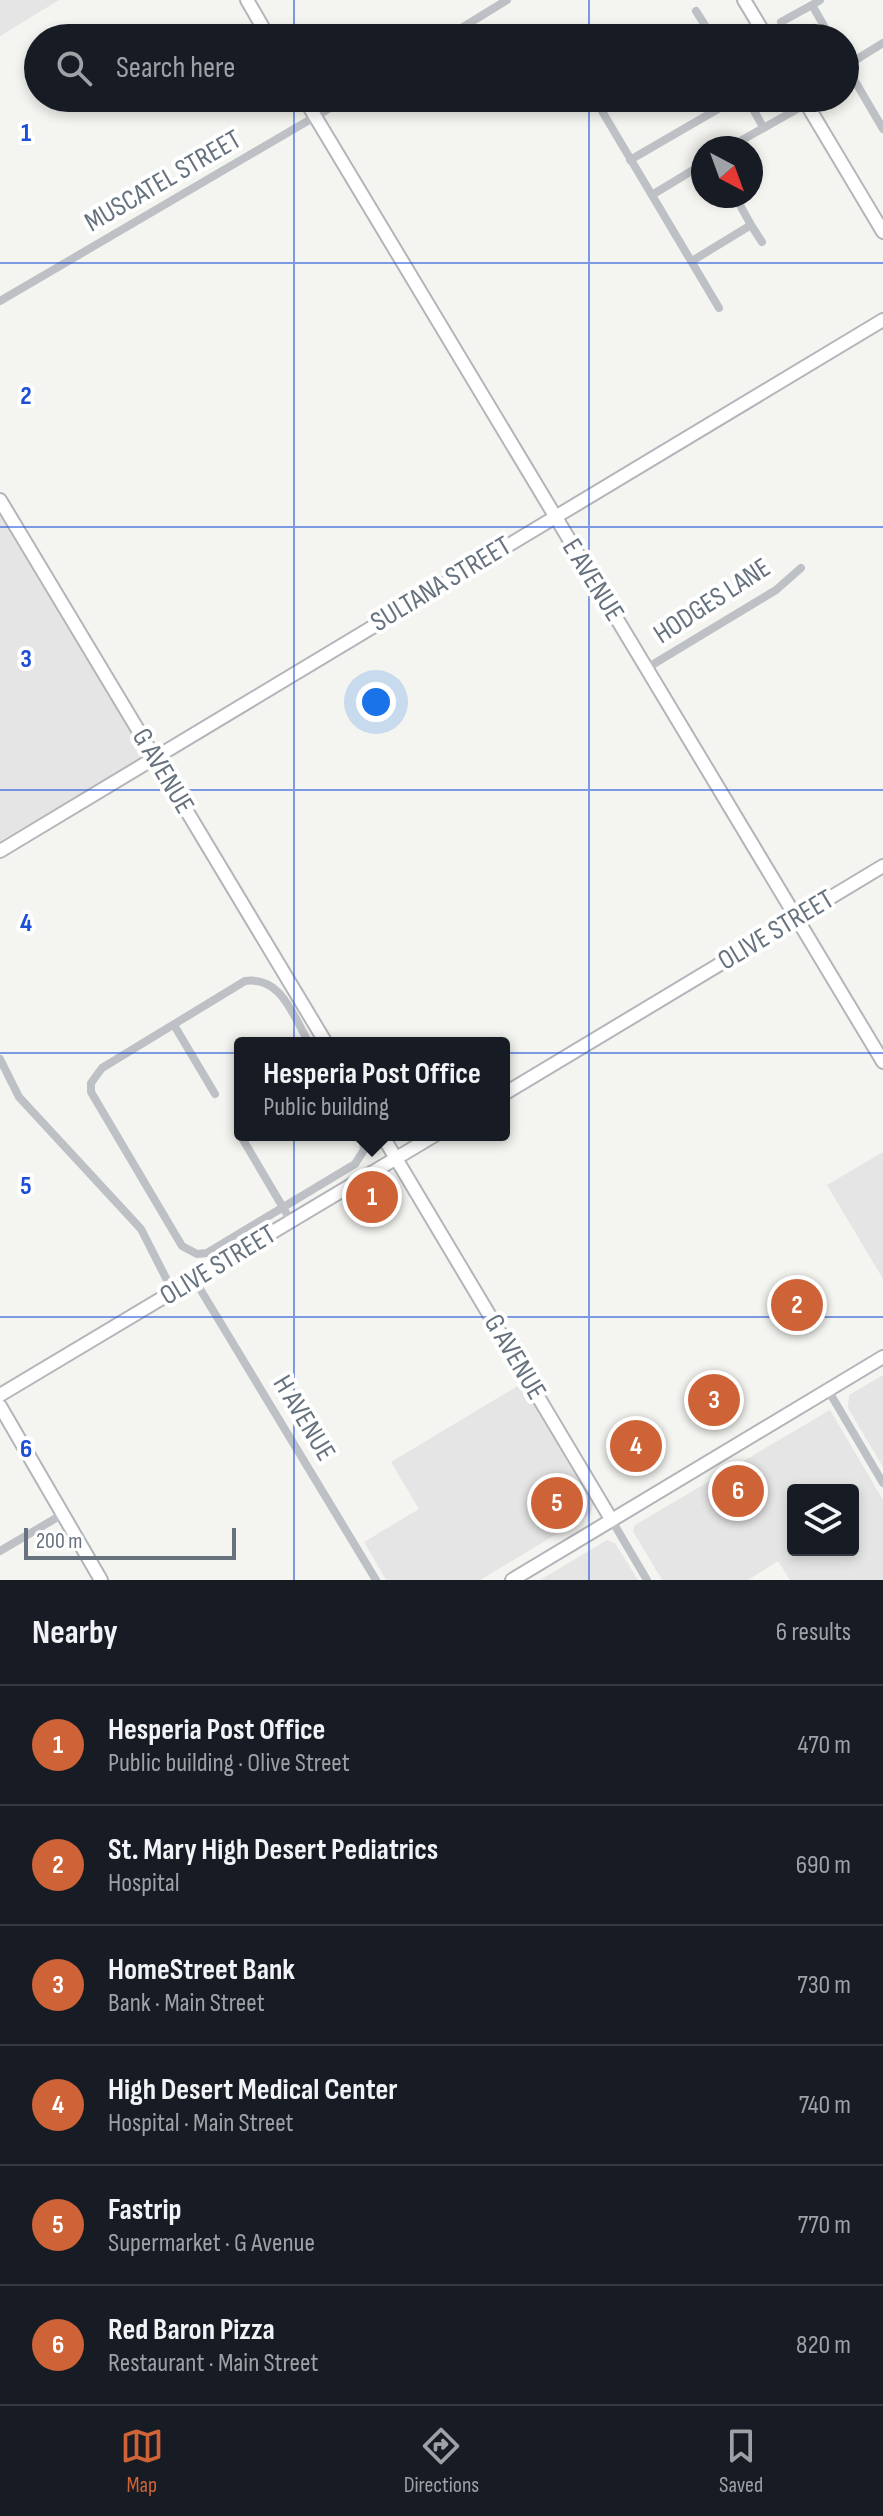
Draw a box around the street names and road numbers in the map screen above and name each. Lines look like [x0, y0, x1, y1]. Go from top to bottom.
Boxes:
street label: MUSCATEL STREET [79, 123, 247, 239]
street label: SULTANA STREET [365, 529, 517, 639]
street label: E AVENUE [555, 533, 631, 627]
street label: HODGES LANE [648, 551, 776, 651]
street label: G AVENUE [125, 722, 201, 820]
street label: OLIVE STREET [712, 883, 840, 977]
street label: OLIVE STREET [154, 1218, 282, 1312]
street label: G AVENUE [477, 1308, 553, 1406]
street label: H AVENUE [266, 1369, 342, 1467]

